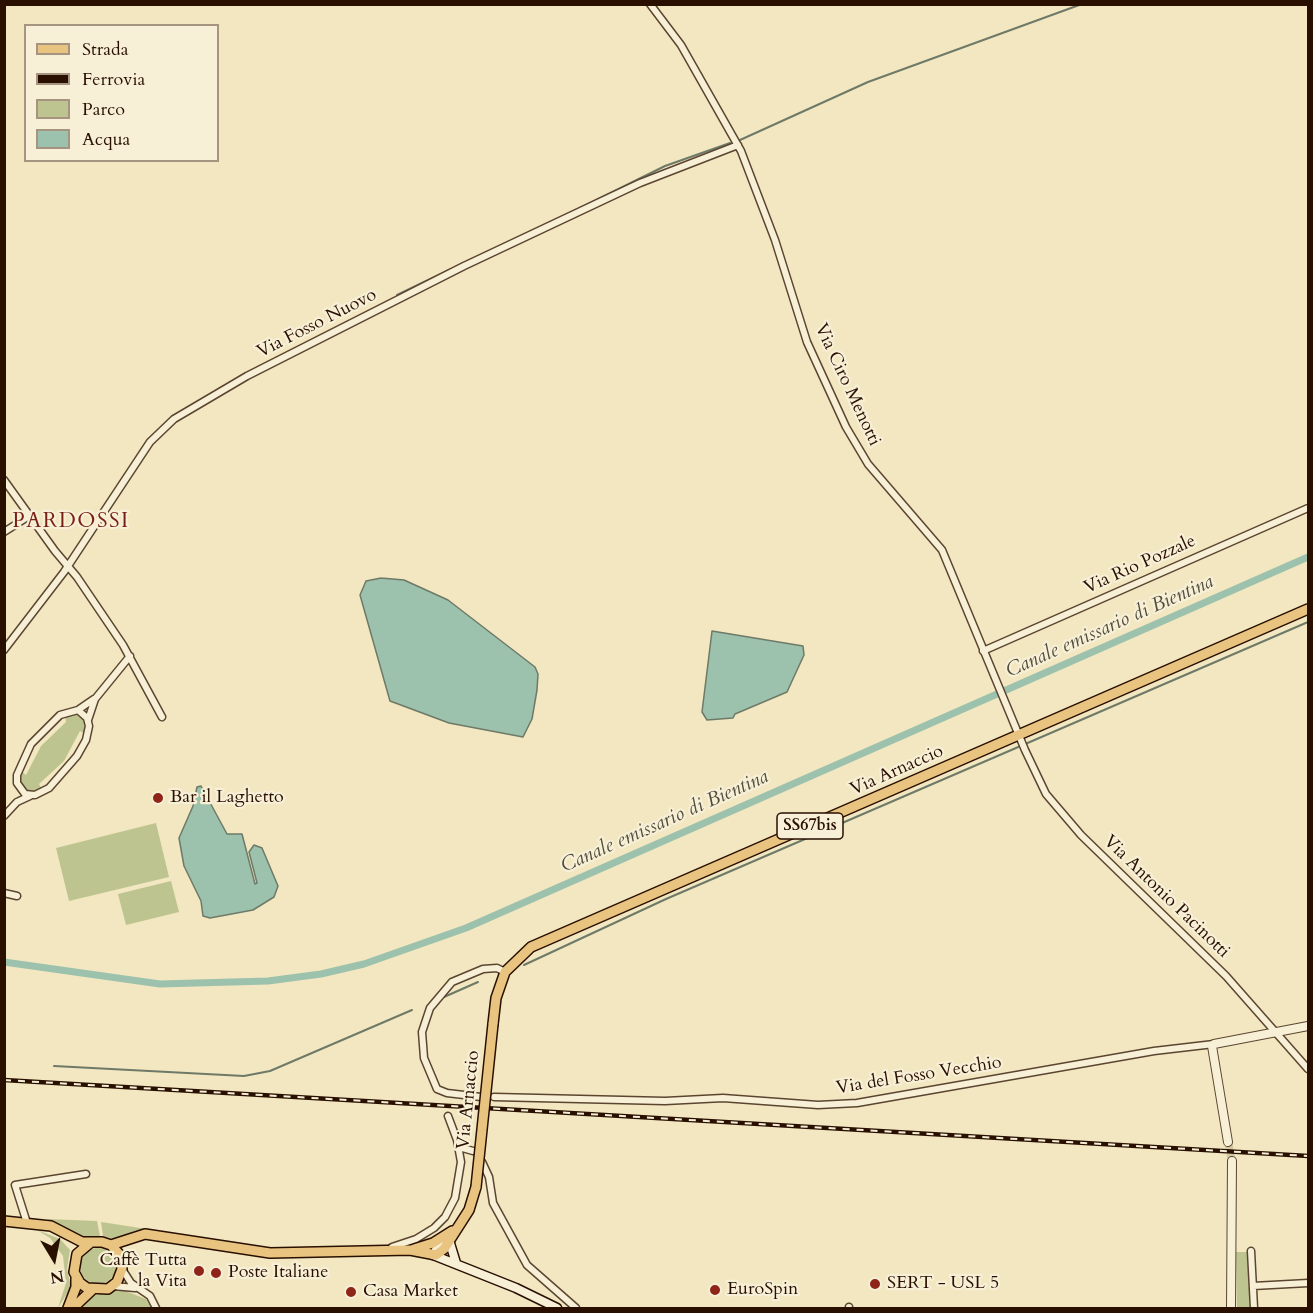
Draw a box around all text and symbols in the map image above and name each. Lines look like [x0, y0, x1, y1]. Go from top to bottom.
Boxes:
legend [24, 24, 219, 162]
text: Strada [82, 37, 128, 62]
text: Ferrovia [82, 67, 145, 92]
text: Parco [82, 97, 125, 122]
text: Acqua [82, 127, 130, 152]
street label: Via Fosso Nuovo [254, 285, 380, 363]
street label: Via Ciro Menotti [809, 320, 885, 450]
district label: PARDOSSI [12, 509, 130, 535]
street label: Via Rio Pozzale [1081, 531, 1199, 599]
water label: Canale emissario di Bientina [1002, 570, 1218, 684]
street label: Via Arnaccio [847, 741, 947, 801]
water label: Canale emissario di Bientina [557, 765, 773, 879]
place label: Bar il Laghetto [170, 787, 284, 809]
marker: Bar il Laghetto [151, 791, 165, 805]
road number: SS67bis [777, 813, 843, 839]
street label: Via Antonio Pacinotti [1098, 831, 1234, 963]
street label: Via Arnaccio [453, 1049, 485, 1151]
street label: Via del Fosso Vecchio [835, 1052, 1003, 1100]
north arrow [24, 1229, 84, 1289]
place label: Caffè Tutta la Vita [99, 1250, 187, 1292]
place label: Poste Italiane [228, 1262, 329, 1284]
marker: Caffè Tutta la Vita [192, 1264, 206, 1278]
text: N [48, 1265, 66, 1289]
marker: Poste Italiane [209, 1266, 223, 1280]
place label: SERT - USL 5 [887, 1273, 999, 1295]
marker: SERT - USL 5 [868, 1277, 882, 1291]
place label: EuroSpin [727, 1279, 798, 1301]
place label: Casa Market [363, 1281, 458, 1303]
marker: EuroSpin [708, 1283, 722, 1297]
marker: Casa Market [344, 1285, 358, 1299]

